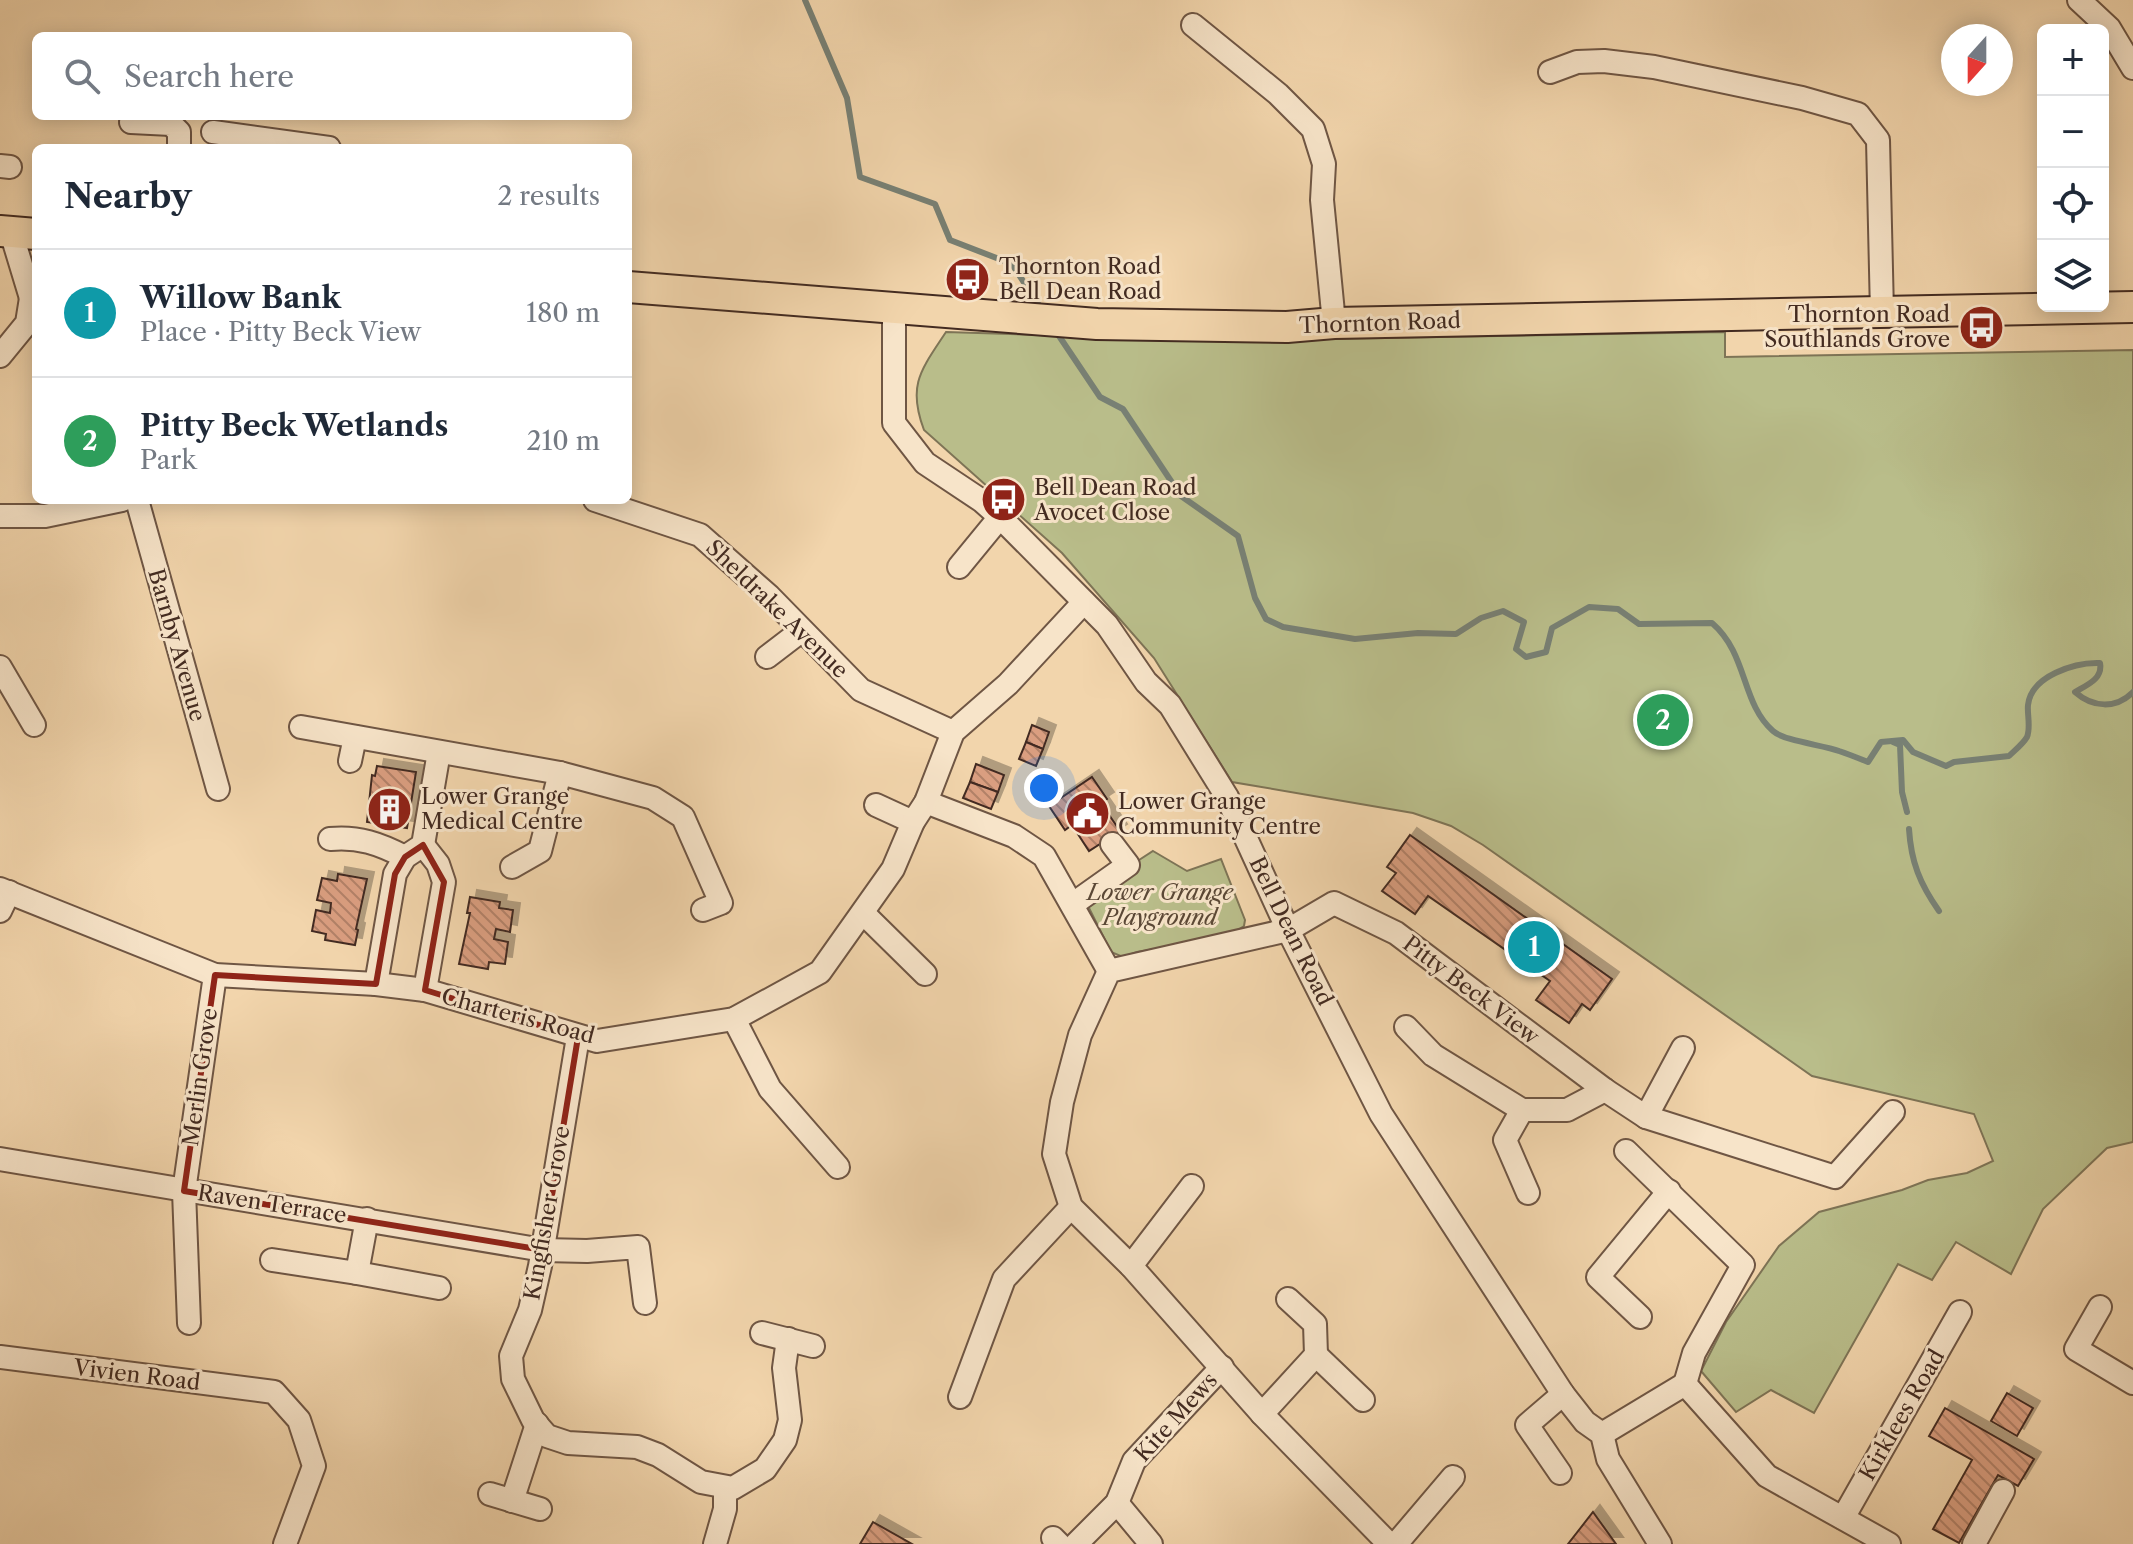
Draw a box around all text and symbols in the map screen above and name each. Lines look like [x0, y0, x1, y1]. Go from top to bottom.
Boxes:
north arrow [1941, 24, 2013, 96]
map controls [2037, 24, 2109, 312]
button: + [2037, 24, 2109, 96]
search box [32, 32, 632, 120]
icon: search [60, 54, 104, 98]
text: Search here [124, 58, 294, 95]
button: − [2037, 96, 2109, 168]
button: locate [2037, 168, 2109, 240]
text: Nearby [64, 175, 192, 217]
text: 2 results [497, 180, 600, 212]
button: layers [2037, 240, 2109, 312]
place label: Thornton Road Bell Dean Road [999, 253, 1161, 305]
bus stop icon: Thornton Road Bell Dean Road [944, 255, 992, 303]
text: Willow Bank [140, 279, 341, 316]
text: 1 [84, 297, 96, 329]
text: 180 m [526, 297, 600, 329]
place label: Thornton Road Southlands Grove [1764, 301, 1950, 353]
bus stop icon: Thornton Road Southlands Grove [1957, 303, 2005, 351]
street label: Thornton Road [1299, 307, 1461, 339]
text: Place · Pitty Beck View [140, 316, 421, 348]
text: Pitty Beck Wetlands [140, 407, 448, 444]
text: 2 [82, 425, 98, 457]
text: 210 m [527, 425, 600, 457]
text: Park [140, 444, 197, 476]
place label: Bell Dean Road Avocet Close [1033, 474, 1196, 526]
bus stop icon: Bell Dean Road Avocet Close [979, 476, 1027, 524]
street label: Sheldrake Avenue [700, 534, 854, 684]
street label: Barnby Avenue [142, 566, 212, 724]
pin: 2 [1637, 690, 1689, 750]
your location [1024, 768, 1064, 808]
place label: Lower Grange Medical Centre [421, 783, 583, 835]
building icon: Lower Grange Medical Centre [366, 785, 414, 833]
place label: Lower Grange Community Centre [1118, 788, 1321, 840]
public building icon: Lower Grange Community Centre [1063, 790, 1111, 838]
street label: Bell Dean Road [1243, 852, 1339, 1010]
park label: Lower Grange Playground [1085, 879, 1234, 931]
pin: 1 [1508, 917, 1560, 977]
street label: Pitty Beck View [1398, 930, 1545, 1050]
street label: Charteris Road [438, 983, 598, 1049]
street label: Merlin Grove [177, 1006, 223, 1148]
street label: Kingfisher Grove [518, 1124, 576, 1302]
street label: Raven Terrace [196, 1179, 348, 1229]
street label: Kirklees Road [1854, 1345, 1950, 1485]
street label: Vivien Road [71, 1354, 202, 1396]
street label: Kite Mews [1129, 1367, 1223, 1467]

